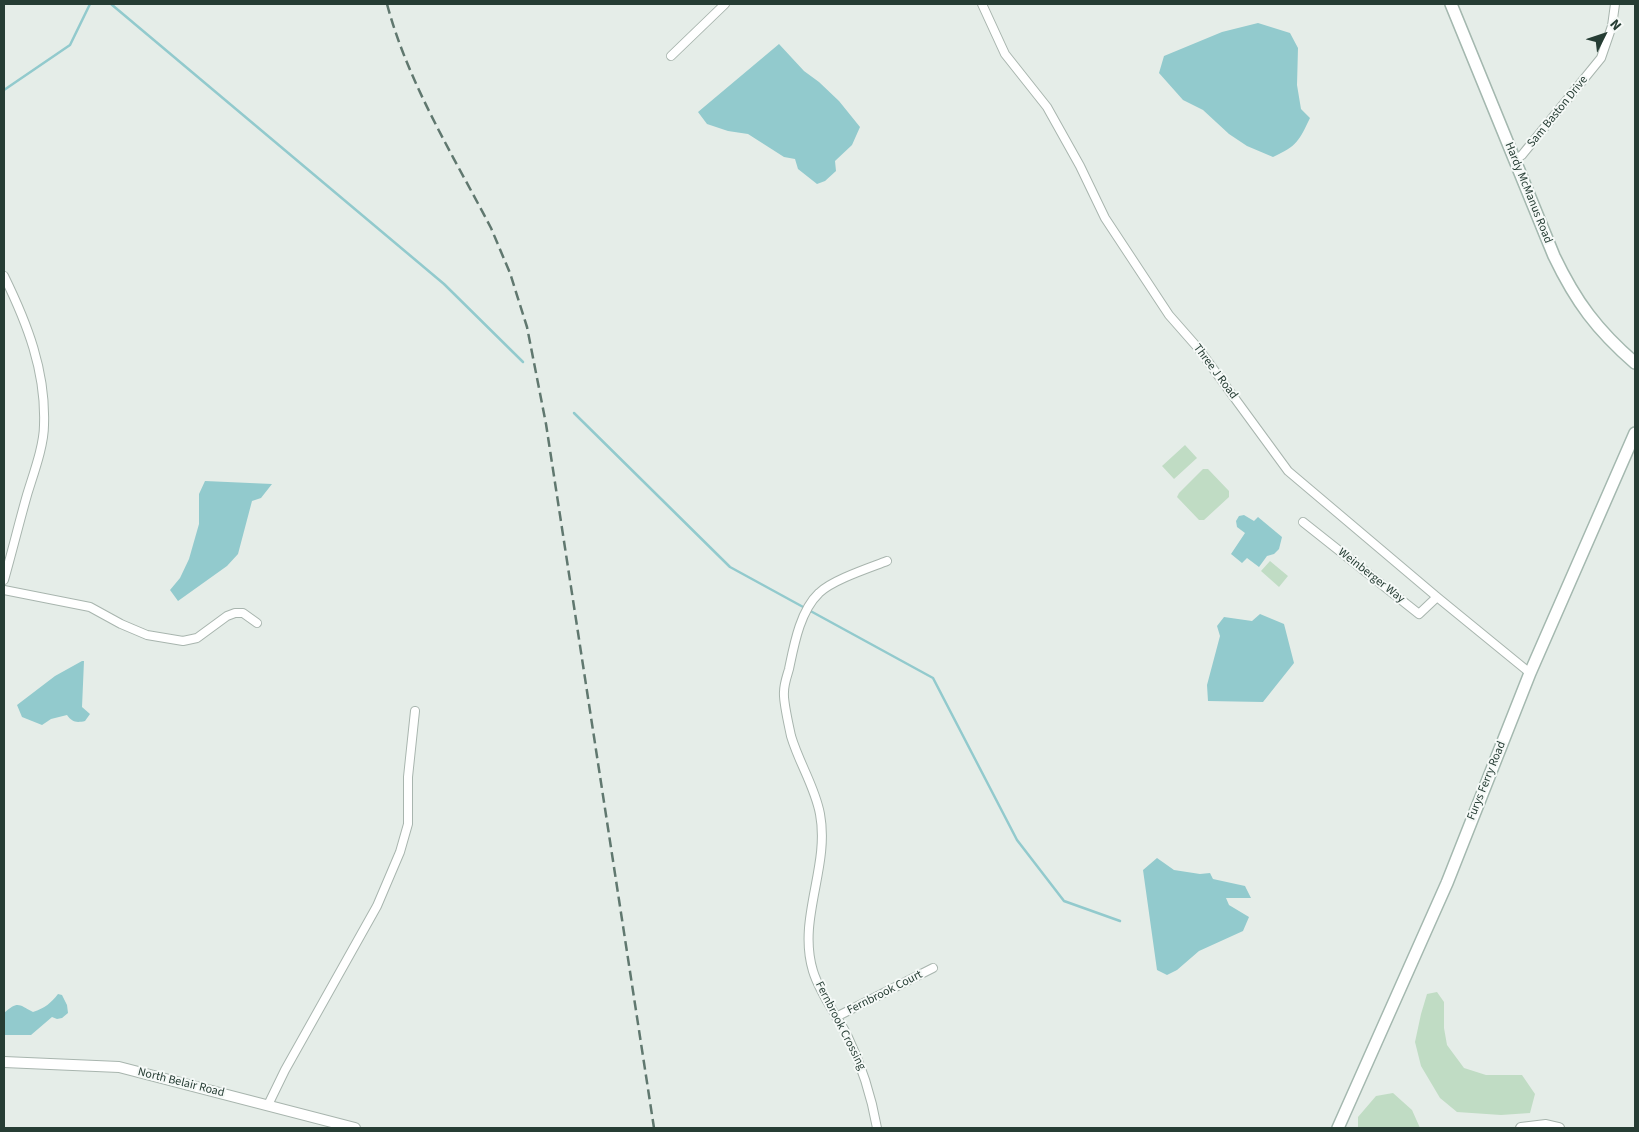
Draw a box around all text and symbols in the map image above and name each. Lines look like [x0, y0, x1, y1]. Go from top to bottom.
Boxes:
north arrow [1579, 10, 1629, 60]
text: N [1605, 15, 1626, 35]
street label: Sam Baston Drive [1525, 73, 1591, 151]
street label: Hardy McManus Road [1501, 140, 1555, 246]
street label: Three J Road [1190, 342, 1240, 402]
street label: Weinberger Way [1335, 545, 1407, 607]
street label: Furys Ferry Road [1465, 739, 1509, 823]
street label: Fernbrook Court [845, 968, 925, 1018]
street label: Fernbrook Crossing [811, 979, 869, 1073]
street label: North Belair Road [136, 1065, 226, 1101]

